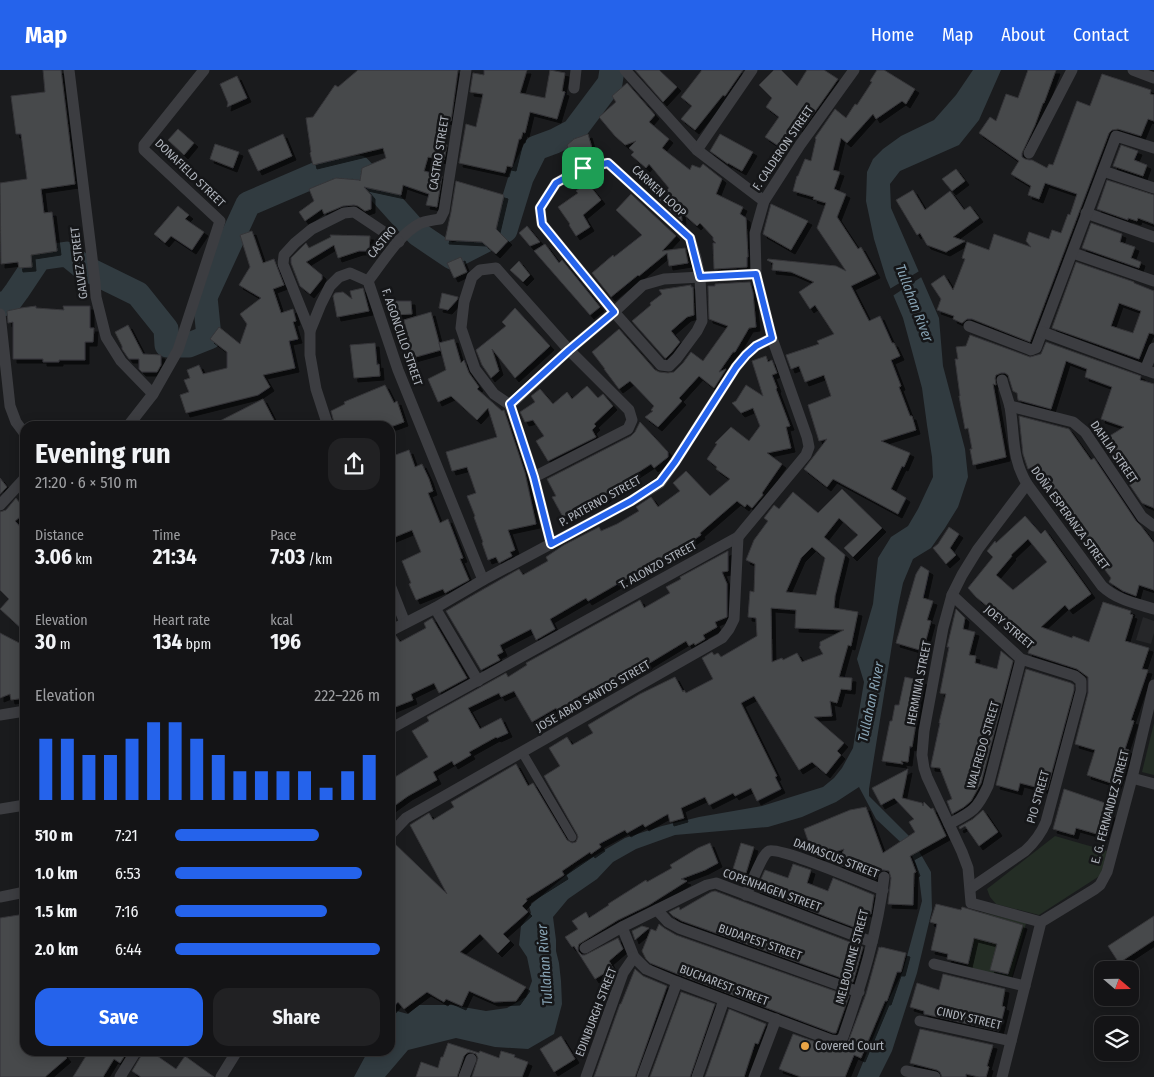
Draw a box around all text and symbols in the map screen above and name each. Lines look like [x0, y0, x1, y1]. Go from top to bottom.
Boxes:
text: Map [25, 21, 67, 49]
text: Home [871, 24, 914, 46]
text: Map [942, 24, 973, 46]
text: About [1001, 24, 1045, 46]
text: Contact [1073, 24, 1129, 46]
street label: F. CALDERON STREET [750, 103, 817, 193]
street label: CASTRO STREET [426, 114, 452, 191]
street label: DONAFIELD STREET [152, 136, 228, 210]
pin [562, 147, 604, 189]
icon: arrive [569, 154, 597, 182]
street label: CARMEN LOOP [629, 162, 689, 220]
street label: CASTRO [365, 223, 399, 261]
street label: GALVEZ STREET [68, 226, 90, 300]
water label: Tullahan River [891, 262, 937, 345]
street label: F. AGONCILLO STREET [379, 287, 425, 388]
street label: DAHLIA STREET [1087, 418, 1141, 486]
text: Evening run [35, 437, 171, 470]
button: share [328, 438, 380, 490]
street label: DOÑA ESPERANZA STREET [1028, 463, 1113, 573]
text: 21:20 · 6 × 510 m [35, 473, 138, 492]
street label: P. PATERNO STREET [557, 473, 644, 529]
text: Distance [35, 527, 84, 544]
text: Time [153, 527, 180, 544]
text: Pace [270, 527, 296, 544]
street label: T. ALONZO STREET [617, 538, 700, 592]
text: 3.06 [35, 544, 72, 570]
text: 21:34 [153, 544, 197, 570]
text: 7:03 [270, 544, 305, 570]
text: km [72, 551, 93, 568]
text: /km [305, 551, 332, 568]
street label: JOEY STREET [982, 602, 1037, 652]
text: Elevation [35, 612, 88, 629]
text: Heart rate [153, 612, 210, 629]
text: kcal [270, 612, 293, 629]
text: 30 [35, 629, 56, 655]
text: 134 [153, 629, 182, 655]
text: 196 [270, 629, 301, 655]
text: m [56, 636, 70, 653]
text: bpm [182, 636, 211, 653]
street label: HERMINIA STREET [904, 639, 934, 726]
street label: JOSE ABAD SANTOS STREET [533, 657, 653, 734]
water label: Tullahan River [854, 659, 888, 744]
text: Elevation [35, 686, 95, 705]
text: 222–226 m [314, 686, 380, 705]
street label: WALFREDO STREET [964, 699, 1002, 790]
street label: E. G. FERNANDEZ STREET [1088, 748, 1132, 865]
street label: PIO STREET [1024, 769, 1052, 825]
text: 510 m [35, 826, 73, 845]
text: 7:21 [115, 826, 138, 845]
street label: DAMASCUS STREET [791, 835, 881, 881]
text: 1.0 km [35, 864, 78, 883]
text: 6:53 [115, 864, 141, 883]
street label: COPENHAGEN STREET [721, 866, 823, 914]
text: 1.5 km [35, 902, 77, 921]
text: 7:16 [115, 902, 138, 921]
street label: MELBOURNE STREET [833, 908, 871, 1006]
street label: BUDAPEST STREET [716, 921, 804, 963]
water label: Tullahan River [534, 923, 556, 1006]
text: 2.0 km [35, 940, 78, 959]
text: 6:44 [115, 940, 142, 959]
north arrow [1094, 961, 1139, 1006]
map controls [1094, 961, 1139, 1061]
street label: BUCHAREST STREET [678, 962, 771, 1009]
street label: EDINBURGH STREET [573, 965, 620, 1059]
button: Save [35, 988, 203, 1046]
button: Share [213, 988, 380, 1046]
street label: CINDY STREET [935, 1004, 1003, 1032]
button: layers [1094, 1016, 1139, 1061]
place label: Covered Court [815, 1039, 884, 1053]
marker: Covered Court [799, 1040, 811, 1052]

